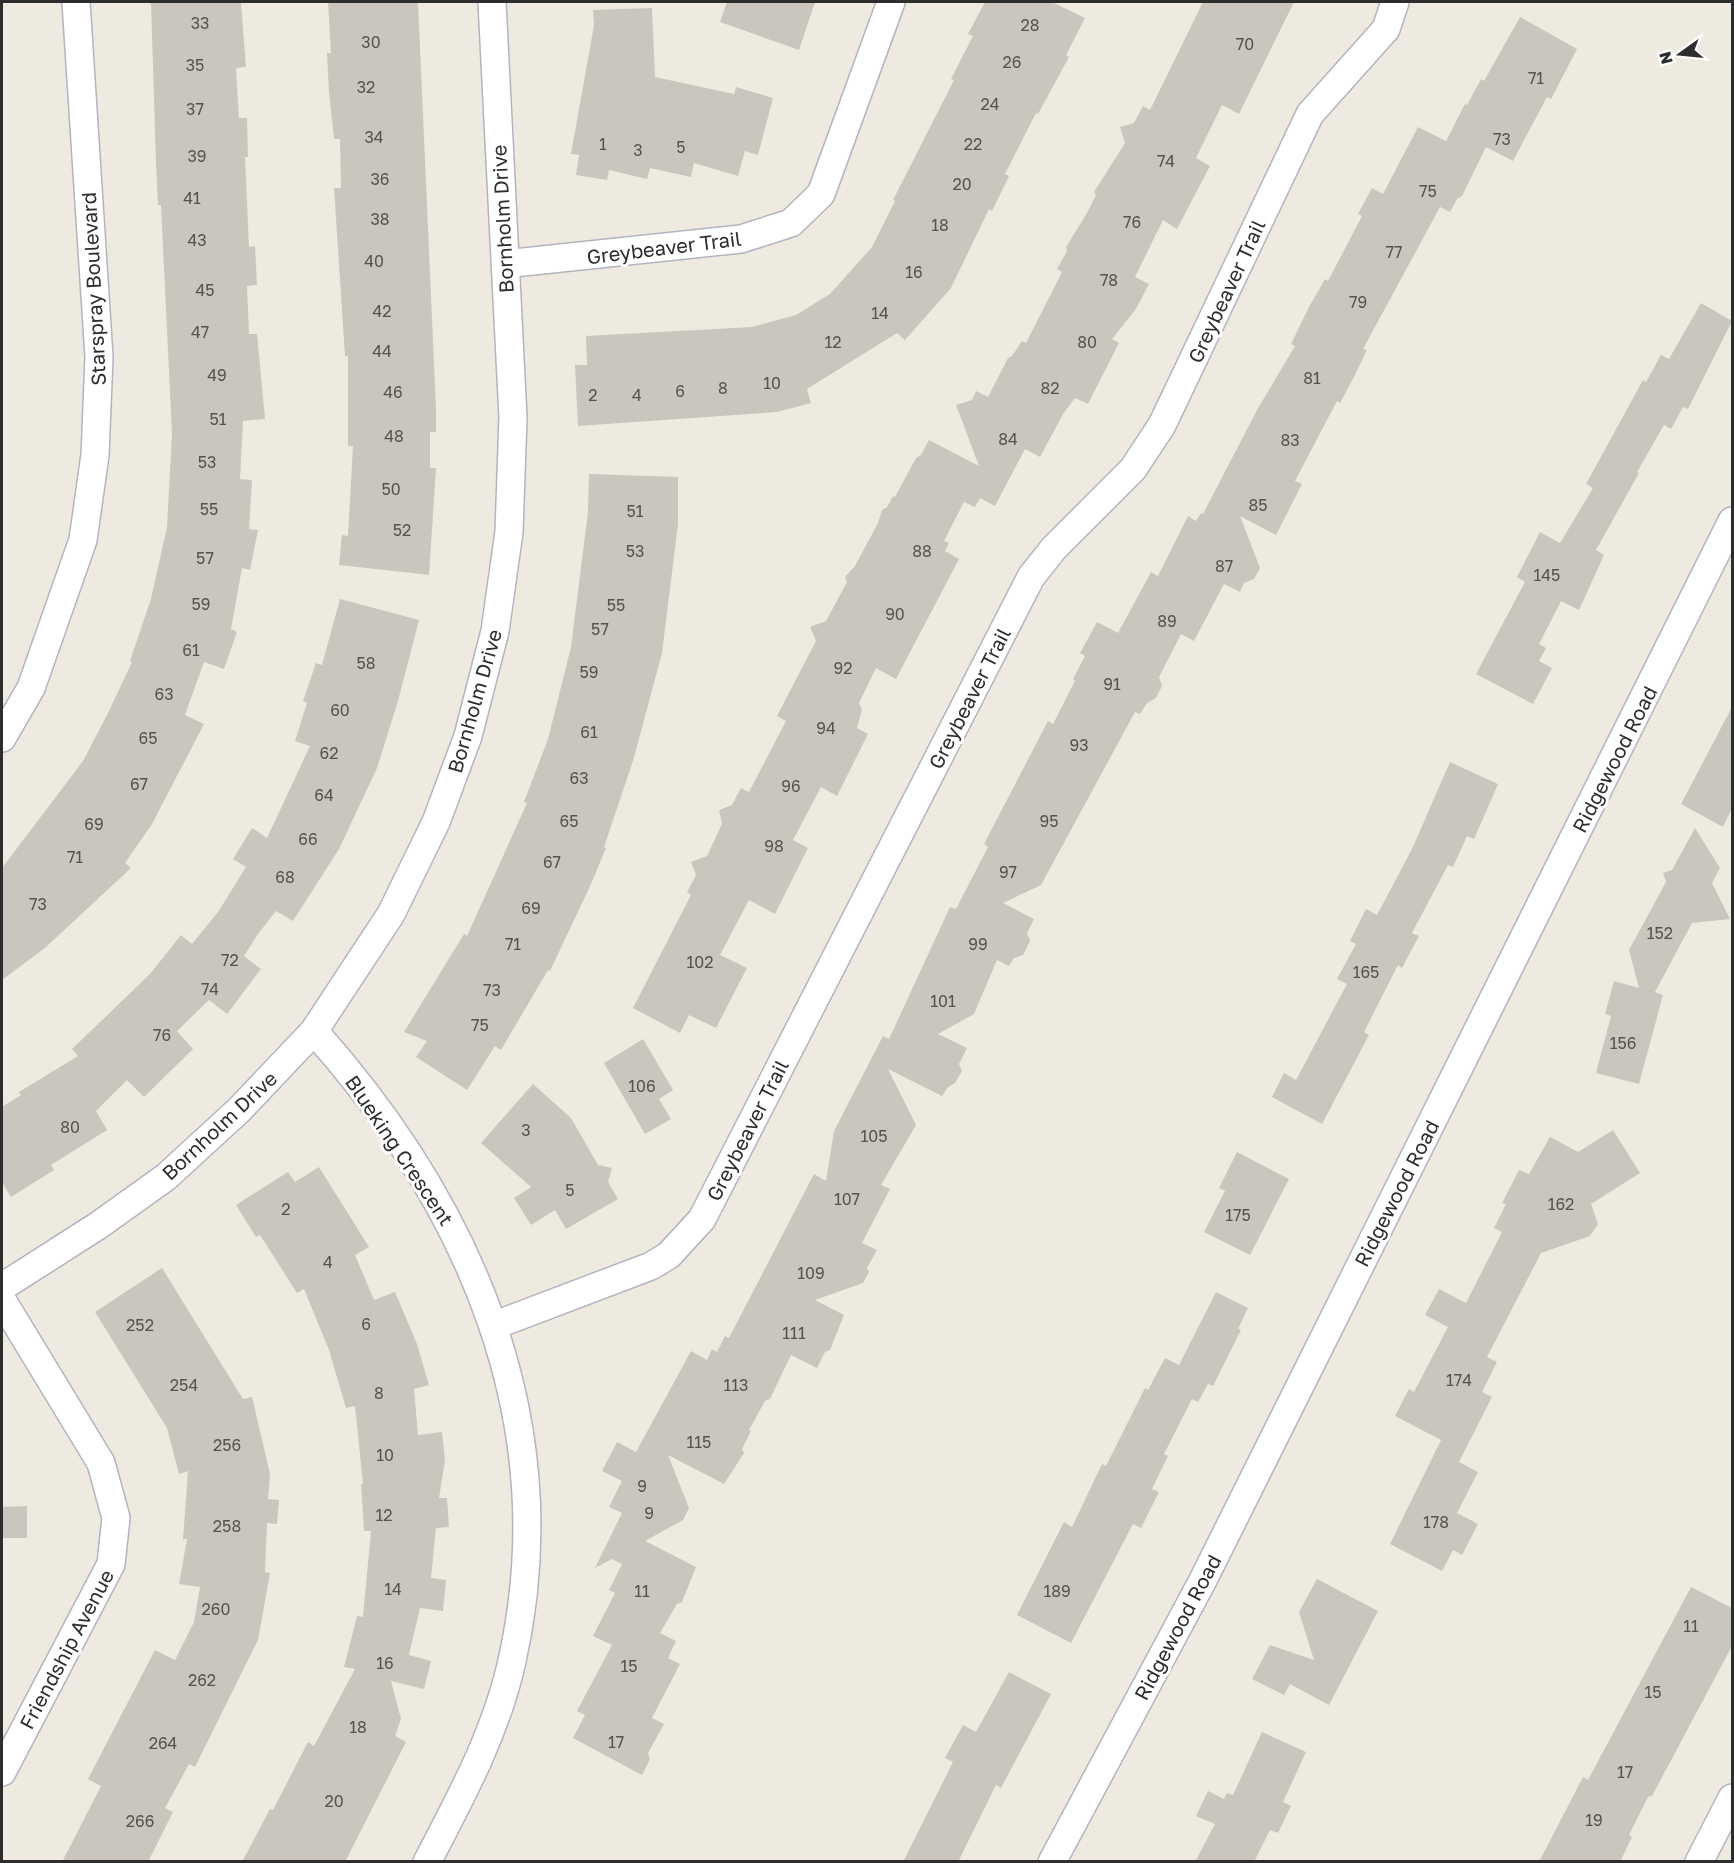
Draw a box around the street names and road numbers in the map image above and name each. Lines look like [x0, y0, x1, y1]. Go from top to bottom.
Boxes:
street label: Bornholm Drive [486, 144, 518, 294]
street label: Starspray Boulevard [76, 192, 110, 386]
street label: Greybeaver Trail [1182, 216, 1270, 366]
street label: Greybeaver Trail [585, 226, 743, 268]
street label: Greybeaver Trail [923, 623, 1015, 773]
street label: Bornholm Drive [442, 626, 506, 776]
street label: Ridgewood Road [1567, 682, 1661, 836]
street label: Greybeaver Trail [701, 1055, 793, 1205]
street label: Bornholm Drive [157, 1066, 281, 1184]
street label: Blueking Crescent [341, 1070, 459, 1230]
street label: Ridgewood Road [1349, 1116, 1443, 1270]
street label: Ridgewood Road [1129, 1550, 1225, 1704]
street label: Friendship Avenue [14, 1565, 118, 1733]

